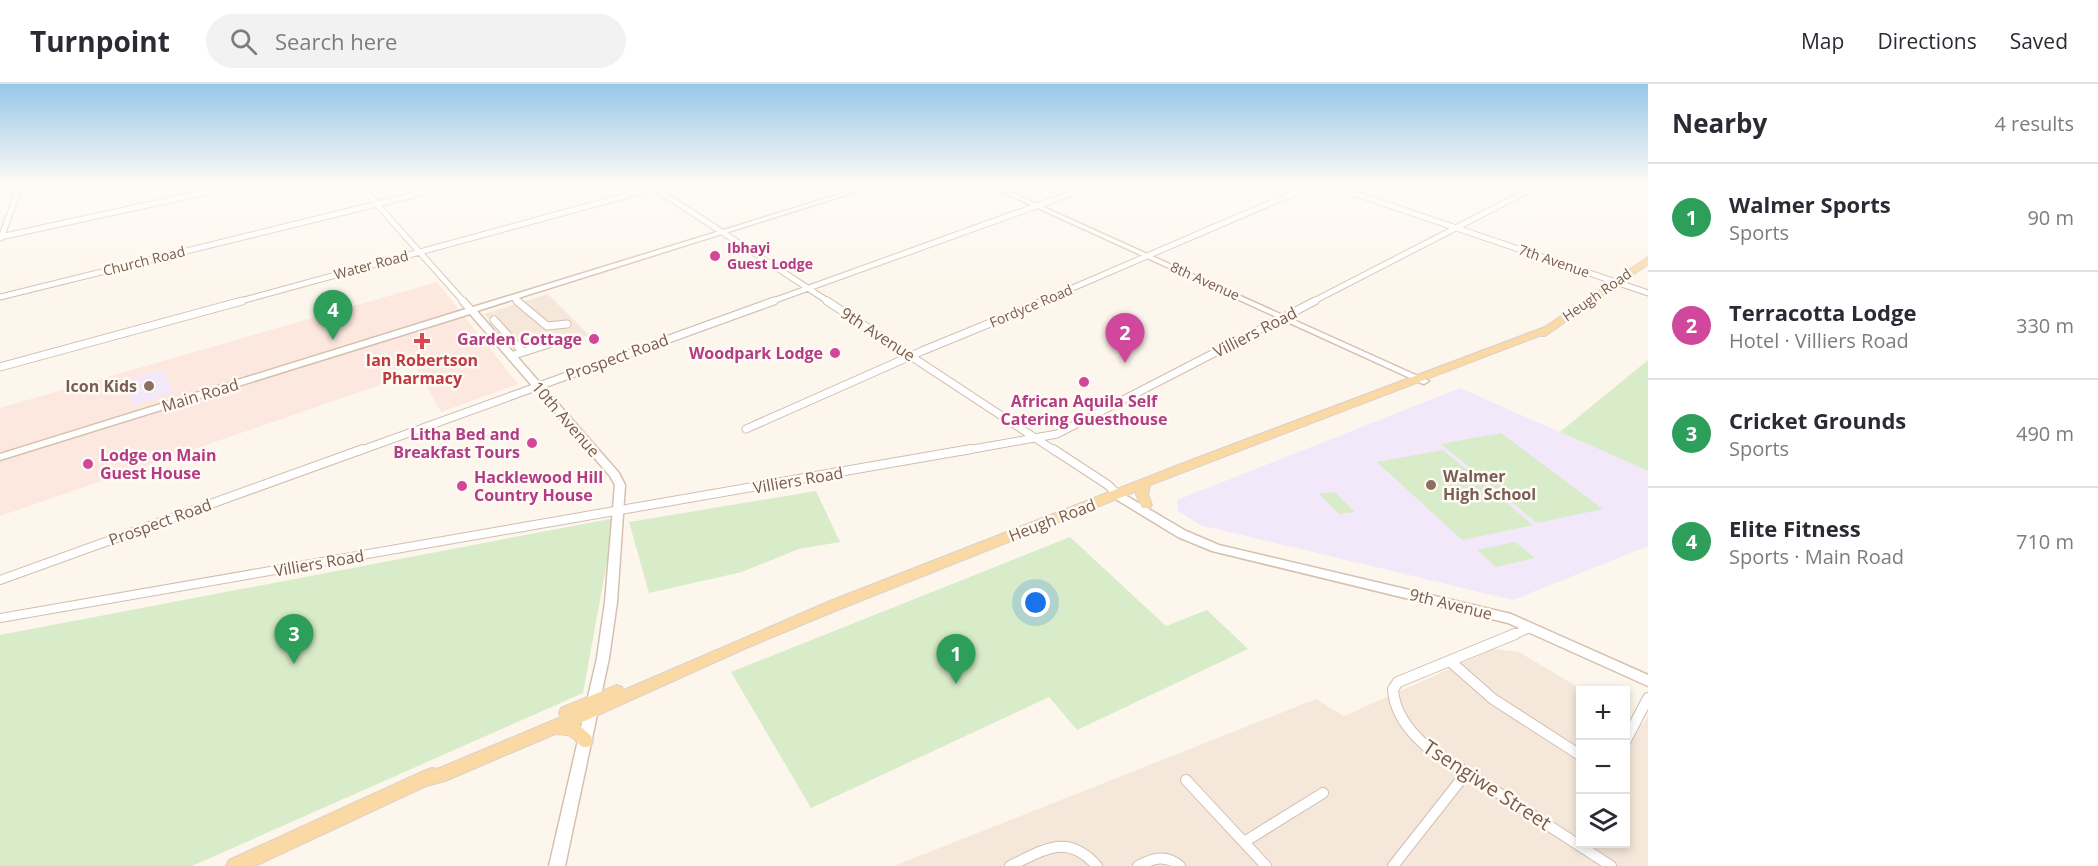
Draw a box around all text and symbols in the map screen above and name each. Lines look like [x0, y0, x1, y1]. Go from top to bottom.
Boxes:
search box [206, 14, 626, 68]
text: Turnpoint [30, 22, 170, 60]
icon: search [227, 25, 260, 58]
text: Search here [275, 26, 397, 56]
text: Map [1801, 27, 1844, 55]
text: Directions [1877, 27, 1977, 55]
text: Saved [2010, 27, 2068, 55]
text: Nearby [1672, 105, 1767, 141]
text: 4 results [1994, 110, 2074, 137]
text: Walmer Sports [1729, 189, 1891, 219]
text: 1 [1686, 204, 1697, 231]
text: 90 m [2027, 204, 2074, 231]
text: Sports [1729, 219, 1789, 246]
place label: Ibhayi Guest Lodge [727, 238, 813, 273]
street label: 7th Avenue [1516, 240, 1592, 282]
street label: Church Road [101, 241, 187, 280]
street label: Water Road [332, 245, 410, 284]
marker: Ibhayi Guest Lodge [708, 249, 722, 263]
street label: 8th Avenue [1168, 257, 1243, 304]
street label: Heugh Road [1558, 264, 1635, 325]
street label: Fordyce Road [986, 279, 1075, 332]
pin: 4 [314, 290, 352, 340]
text: Terracotta Lodge [1729, 297, 1916, 327]
street label: Villiers Road [1209, 301, 1301, 363]
street label: 9th Avenue [837, 302, 919, 366]
text: 2 [1686, 312, 1697, 339]
text: 330 m [2016, 312, 2074, 339]
pin: 2 [1106, 314, 1144, 363]
text: Hotel · Villiers Road [1729, 327, 1909, 354]
place label: Garden Cottage [457, 328, 582, 350]
street label: Prospect Road [563, 328, 671, 386]
marker: Garden Cottage [587, 332, 601, 346]
marker: Ian Robertson Pharmacy [415, 334, 429, 348]
place label: Woodpark Lodge [689, 342, 823, 364]
marker: Woodpark Lodge [828, 346, 842, 360]
place label: Ian Robertson Pharmacy [366, 349, 478, 389]
street label: Main Road [159, 373, 241, 417]
place label: Icon Kids [65, 375, 137, 397]
marker: African Aquila Self Catering Guesthouse [1077, 375, 1091, 389]
street label: 10th Avenue [527, 376, 605, 462]
marker: Icon Kids [142, 379, 156, 393]
place label: African Aquila Self Catering Guesthouse [1001, 390, 1167, 430]
text: Cricket Grounds [1729, 405, 1906, 435]
text: 3 [1686, 420, 1697, 447]
text: 490 m [2016, 420, 2074, 447]
place label: Litha Bed and Breakfast Tours [393, 423, 520, 463]
text: Sports [1729, 435, 1789, 462]
marker: Litha Bed and Breakfast Tours [525, 436, 539, 450]
place label: Lodge on Main Guest House [100, 444, 216, 484]
marker: Lodge on Main Guest House [81, 457, 95, 471]
street label: Villiers Road [751, 461, 845, 499]
place label: Walmer High School [1443, 465, 1536, 505]
place label: Hacklewood Hill Country House [474, 466, 603, 506]
marker: Walmer High School [1424, 478, 1438, 492]
marker: Hacklewood Hill Country House [455, 479, 469, 493]
street label: Prospect Road [106, 493, 214, 551]
street label: Heugh Road [1005, 493, 1099, 547]
text: Elite Fitness [1729, 513, 1861, 543]
text: 4 [1686, 528, 1697, 555]
text: 710 m [2016, 528, 2074, 555]
text: Sports · Main Road [1729, 543, 1904, 570]
street label: Villiers Road [272, 544, 366, 582]
street label: 9th Avenue [1407, 583, 1495, 625]
your location [1021, 588, 1050, 617]
pin: 3 [274, 614, 314, 664]
pin: 1 [936, 634, 976, 684]
map controls [1576, 686, 1630, 848]
button: + [1576, 686, 1630, 740]
street label: Tsengiwe Street [1418, 733, 1557, 836]
button: − [1576, 740, 1630, 794]
button: layers [1576, 794, 1630, 848]

